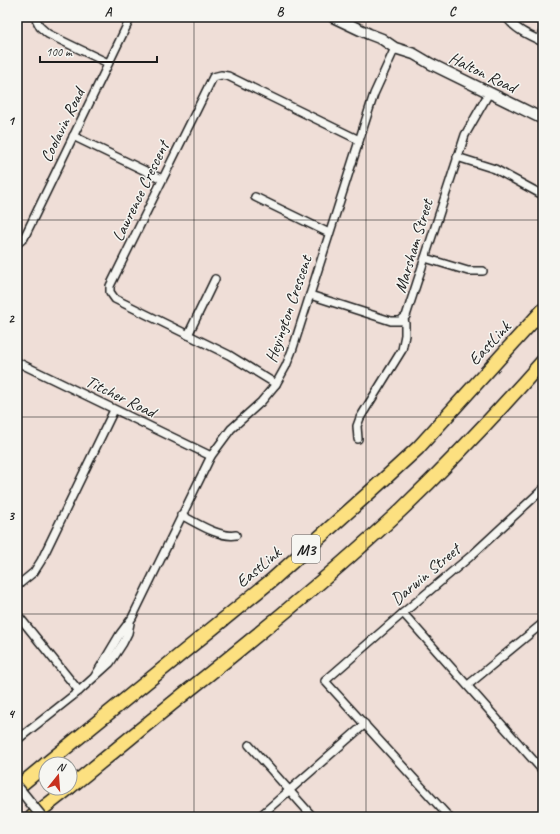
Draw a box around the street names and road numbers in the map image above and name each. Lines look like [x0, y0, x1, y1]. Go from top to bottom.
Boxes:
street label: Halton Road [446, 47, 522, 99]
street label: Coolavin Road [36, 83, 90, 165]
street label: Lawrence Crescent [107, 136, 175, 245]
street label: Marsham Street [389, 195, 438, 295]
street label: Heyington Crescent [260, 251, 317, 365]
street label: EastLink [464, 316, 516, 370]
street label: Titcher Road [82, 371, 162, 424]
road number: M3 [292, 535, 320, 563]
street label: Darwin Street [386, 538, 466, 609]
street label: EastLink [232, 541, 286, 592]

